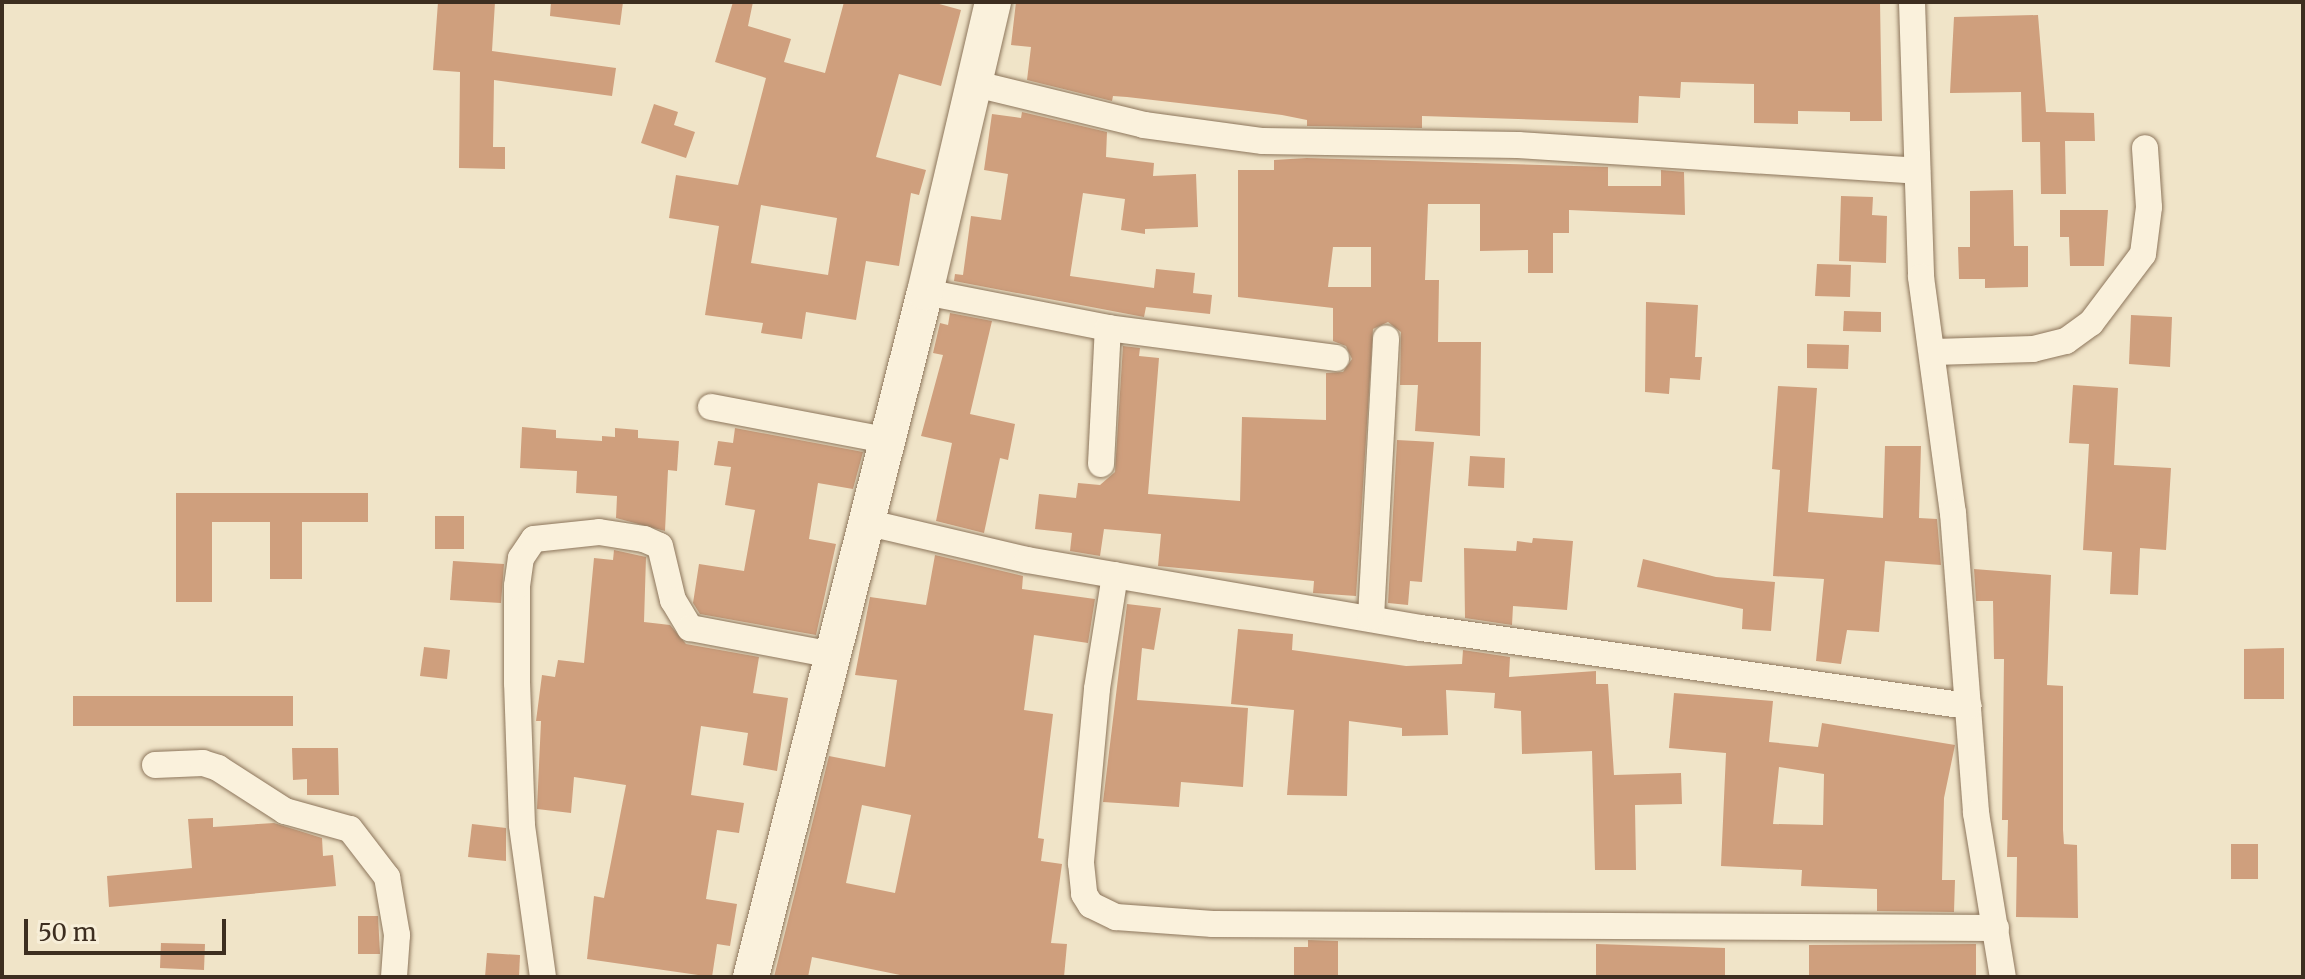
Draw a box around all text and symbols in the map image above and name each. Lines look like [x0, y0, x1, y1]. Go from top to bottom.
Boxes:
scale bar [28, 903, 230, 953]
text: 50 m [38, 917, 97, 948]

